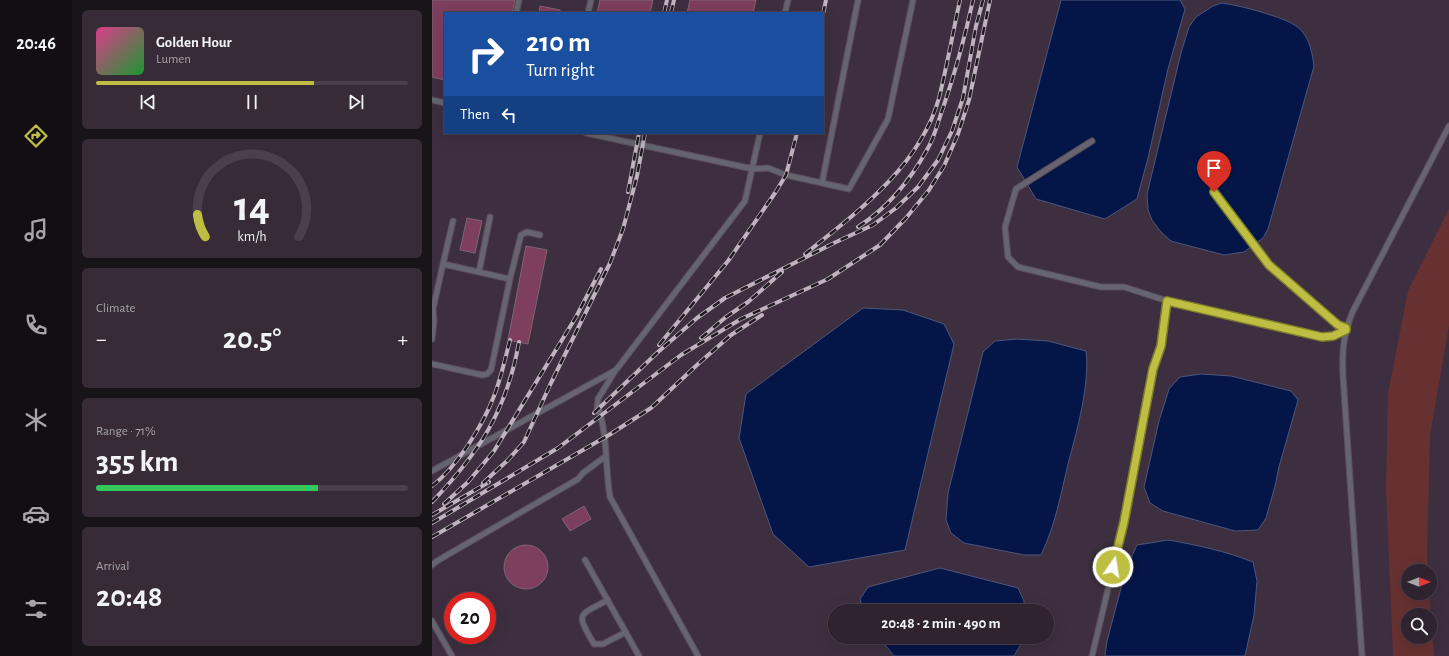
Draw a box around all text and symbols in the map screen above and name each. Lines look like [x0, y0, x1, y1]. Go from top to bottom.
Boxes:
icon: right [460, 28, 512, 80]
text: 210 m [526, 29, 591, 57]
text: 20:46 [16, 35, 56, 53]
text: Golden Hour [156, 35, 232, 50]
text: Lumen [156, 53, 191, 66]
text: Turn right [526, 62, 595, 80]
icon: previous [137, 91, 159, 113]
icon: pause [241, 91, 263, 113]
icon: next [345, 91, 367, 113]
icon: left [498, 104, 520, 126]
text: Then [460, 107, 490, 122]
icon: directions [22, 122, 50, 150]
pin [1197, 151, 1231, 192]
icon: arrive [1203, 157, 1225, 179]
text: 14 [234, 187, 270, 228]
icon: music [22, 216, 50, 244]
text: km/h [237, 229, 267, 243]
text: Climate [96, 302, 135, 315]
icon: phone [22, 311, 50, 339]
text: 20.5° [223, 324, 281, 354]
text: − [96, 328, 107, 350]
text: + [397, 328, 408, 350]
icon: climate [22, 406, 50, 434]
text: Range · 71% [96, 425, 156, 438]
text: 355 km [96, 447, 178, 477]
icon: car [22, 500, 50, 528]
position arrow [1092, 546, 1134, 588]
text: Arrival [96, 560, 129, 573]
north arrow [1401, 564, 1437, 600]
map controls [1401, 564, 1437, 644]
text: 20:48 [96, 582, 163, 612]
speed limit sign: 20 [444, 592, 496, 644]
icon: filters [22, 595, 50, 623]
button: search [1401, 608, 1437, 644]
text: 20:48 · 2 min · 490 m [881, 616, 1001, 631]

